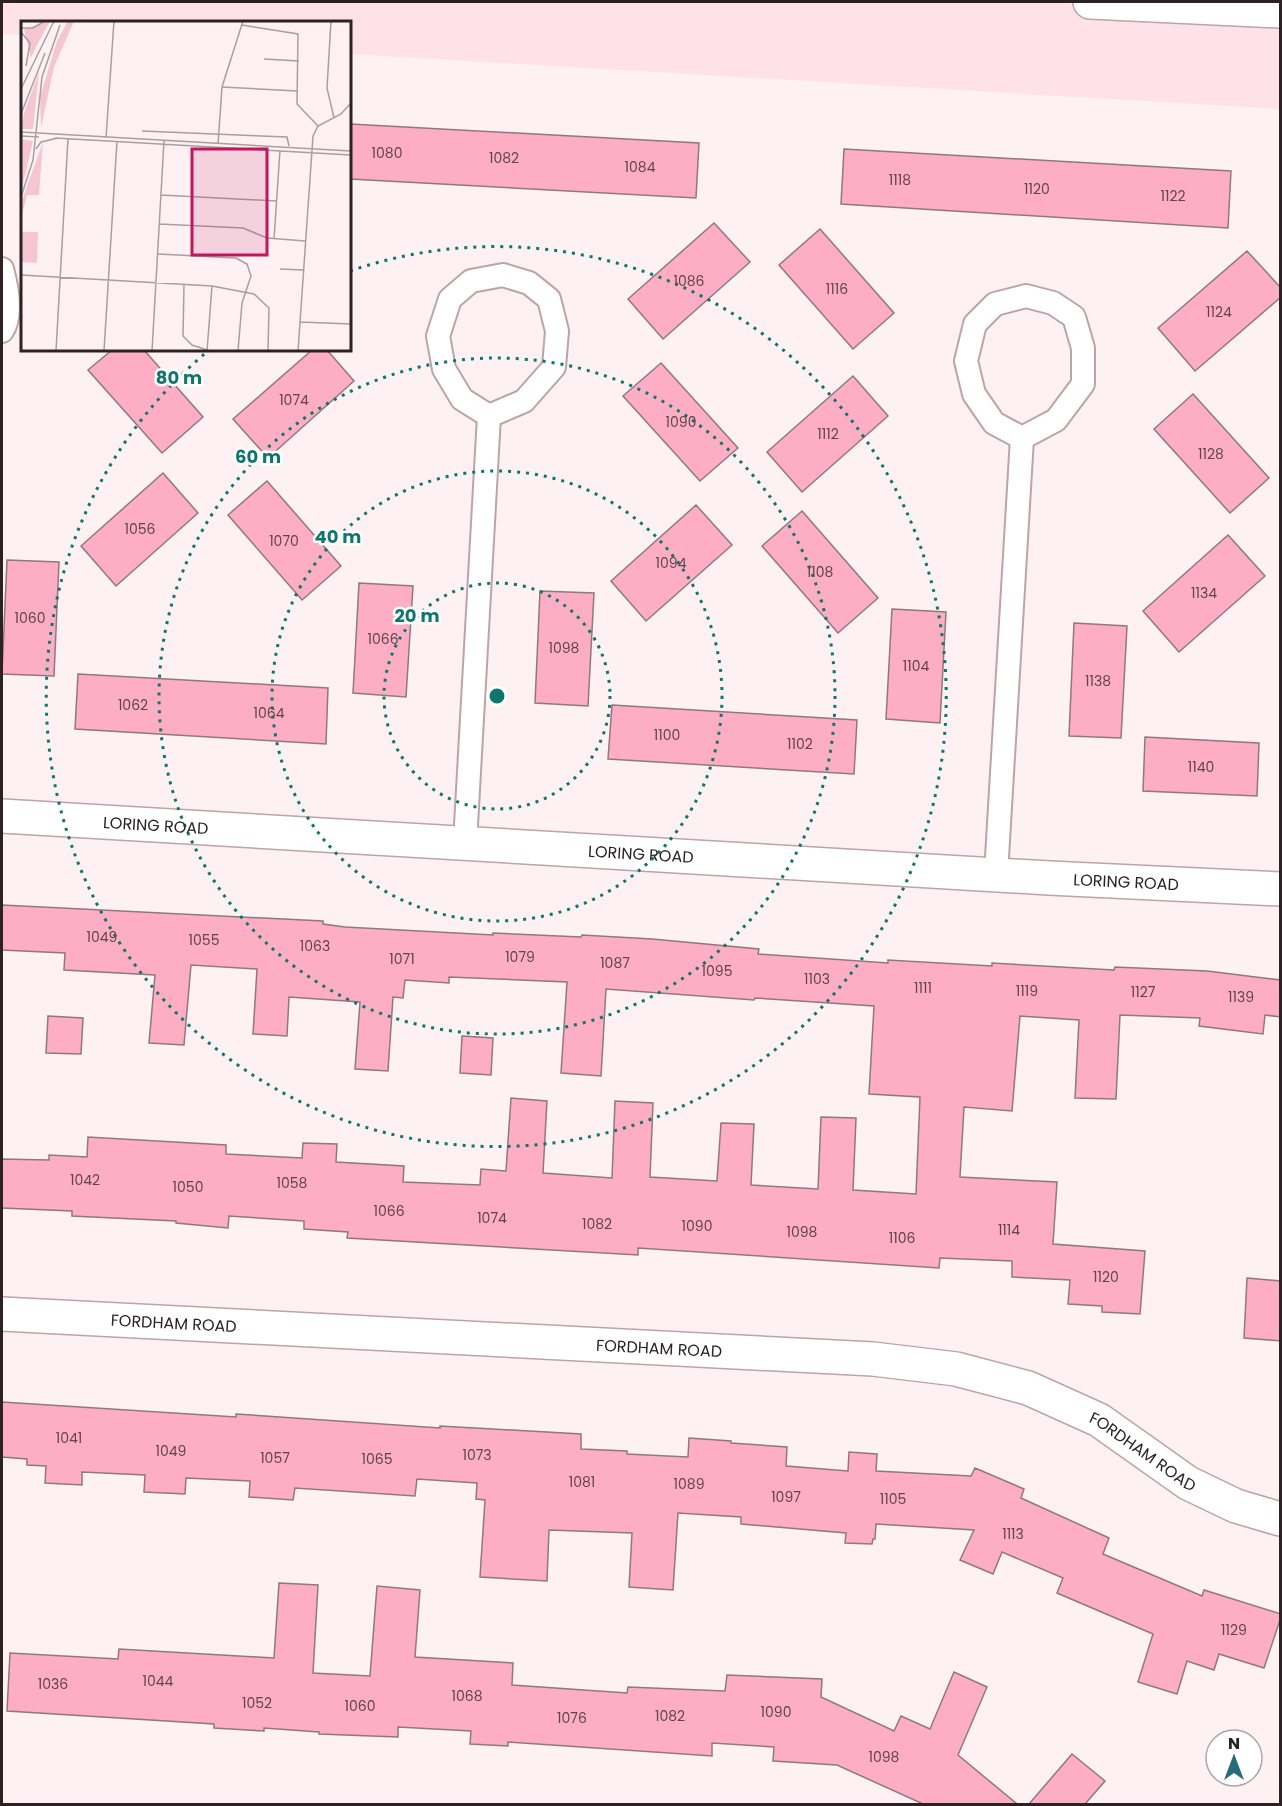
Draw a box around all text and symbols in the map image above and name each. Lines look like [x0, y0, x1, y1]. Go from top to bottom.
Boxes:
inset map [21, 21, 351, 351]
house number: 1080 [372, 143, 402, 163]
house number: 1082 [489, 148, 519, 168]
house number: 1084 [625, 157, 656, 177]
house number: 1118 [889, 170, 911, 190]
house number: 1120 [1024, 179, 1050, 199]
house number: 1122 [1160, 186, 1186, 206]
house number: 1086 [674, 271, 705, 291]
house number: 1116 [826, 279, 848, 299]
house number: 1124 [1206, 302, 1232, 322]
text: 80 m [156, 365, 202, 390]
house number: 1074 [279, 390, 309, 410]
house number: 1090 [666, 412, 696, 432]
house number: 1112 [817, 424, 839, 444]
text: 60 m [235, 444, 281, 469]
house number: 1128 [1198, 444, 1224, 464]
house number: 1056 [125, 519, 156, 539]
text: 40 m [315, 524, 361, 549]
house number: 1070 [269, 531, 299, 551]
house number: 1094 [656, 553, 687, 573]
house number: 1108 [807, 562, 833, 582]
house number: 1134 [1191, 583, 1217, 603]
text: 20 m [395, 603, 439, 628]
house number: 1060 [15, 608, 45, 628]
house number: 1066 [367, 629, 399, 649]
house number: 1098 [549, 638, 580, 658]
house number: 1104 [903, 656, 929, 676]
house number: 1138 [1085, 671, 1111, 691]
centre of rings [487, 686, 507, 706]
house number: 1062 [118, 695, 148, 715]
house number: 1064 [254, 703, 285, 723]
house number: 1100 [654, 725, 680, 745]
house number: 1102 [787, 734, 813, 754]
house number: 1140 [1188, 757, 1214, 777]
street label: LORING ROAD [102, 811, 209, 840]
street label: LORING ROAD [588, 839, 694, 868]
street label: LORING ROAD [1073, 868, 1179, 896]
house number: 1049 [87, 927, 117, 947]
house number: 1055 [189, 930, 219, 950]
house number: 1063 [300, 936, 330, 956]
house number: 1079 [505, 947, 535, 967]
house number: 1071 [389, 949, 415, 969]
house number: 1087 [600, 953, 630, 973]
house number: 1095 [702, 961, 732, 981]
house number: 1103 [804, 969, 830, 989]
house number: 1111 [914, 978, 932, 998]
house number: 1119 [1016, 981, 1038, 1001]
house number: 1127 [1131, 982, 1156, 1002]
house number: 1139 [1228, 987, 1254, 1007]
house number: 1042 [70, 1170, 100, 1190]
house number: 1058 [277, 1173, 308, 1193]
house number: 1050 [173, 1177, 203, 1197]
house number: 1066 [373, 1201, 405, 1221]
house number: 1074 [477, 1208, 507, 1228]
house number: 1082 [582, 1214, 612, 1234]
house number: 1090 [682, 1216, 712, 1236]
house number: 1114 [998, 1220, 1020, 1240]
house number: 1098 [787, 1222, 818, 1242]
house number: 1106 [889, 1228, 915, 1248]
house number: 1120 [1093, 1267, 1119, 1287]
street label: FORDHAM ROAD [110, 1308, 237, 1338]
street label: FORDHAM ROAD [596, 1333, 723, 1363]
street label: FORDHAM ROAD [1086, 1406, 1200, 1497]
house number: 1041 [56, 1428, 82, 1448]
house number: 1049 [156, 1441, 186, 1461]
house number: 1073 [462, 1445, 492, 1465]
house number: 1057 [260, 1448, 290, 1468]
house number: 1065 [362, 1449, 392, 1469]
house number: 1081 [569, 1472, 595, 1492]
house number: 1089 [674, 1474, 704, 1494]
house number: 1097 [771, 1487, 801, 1507]
house number: 1105 [880, 1489, 906, 1509]
house number: 1113 [1002, 1524, 1024, 1544]
house number: 1129 [1221, 1620, 1247, 1640]
house number: 1044 [143, 1671, 174, 1691]
house number: 1036 [38, 1674, 68, 1694]
house number: 1068 [452, 1686, 483, 1706]
house number: 1052 [242, 1693, 272, 1713]
house number: 1060 [345, 1696, 375, 1716]
house number: 1090 [761, 1702, 791, 1722]
house number: 1082 [655, 1706, 685, 1726]
house number: 1076 [557, 1708, 587, 1728]
north arrow [1204, 1728, 1264, 1788]
text: N [1228, 1732, 1240, 1755]
house number: 1098 [869, 1747, 900, 1767]

